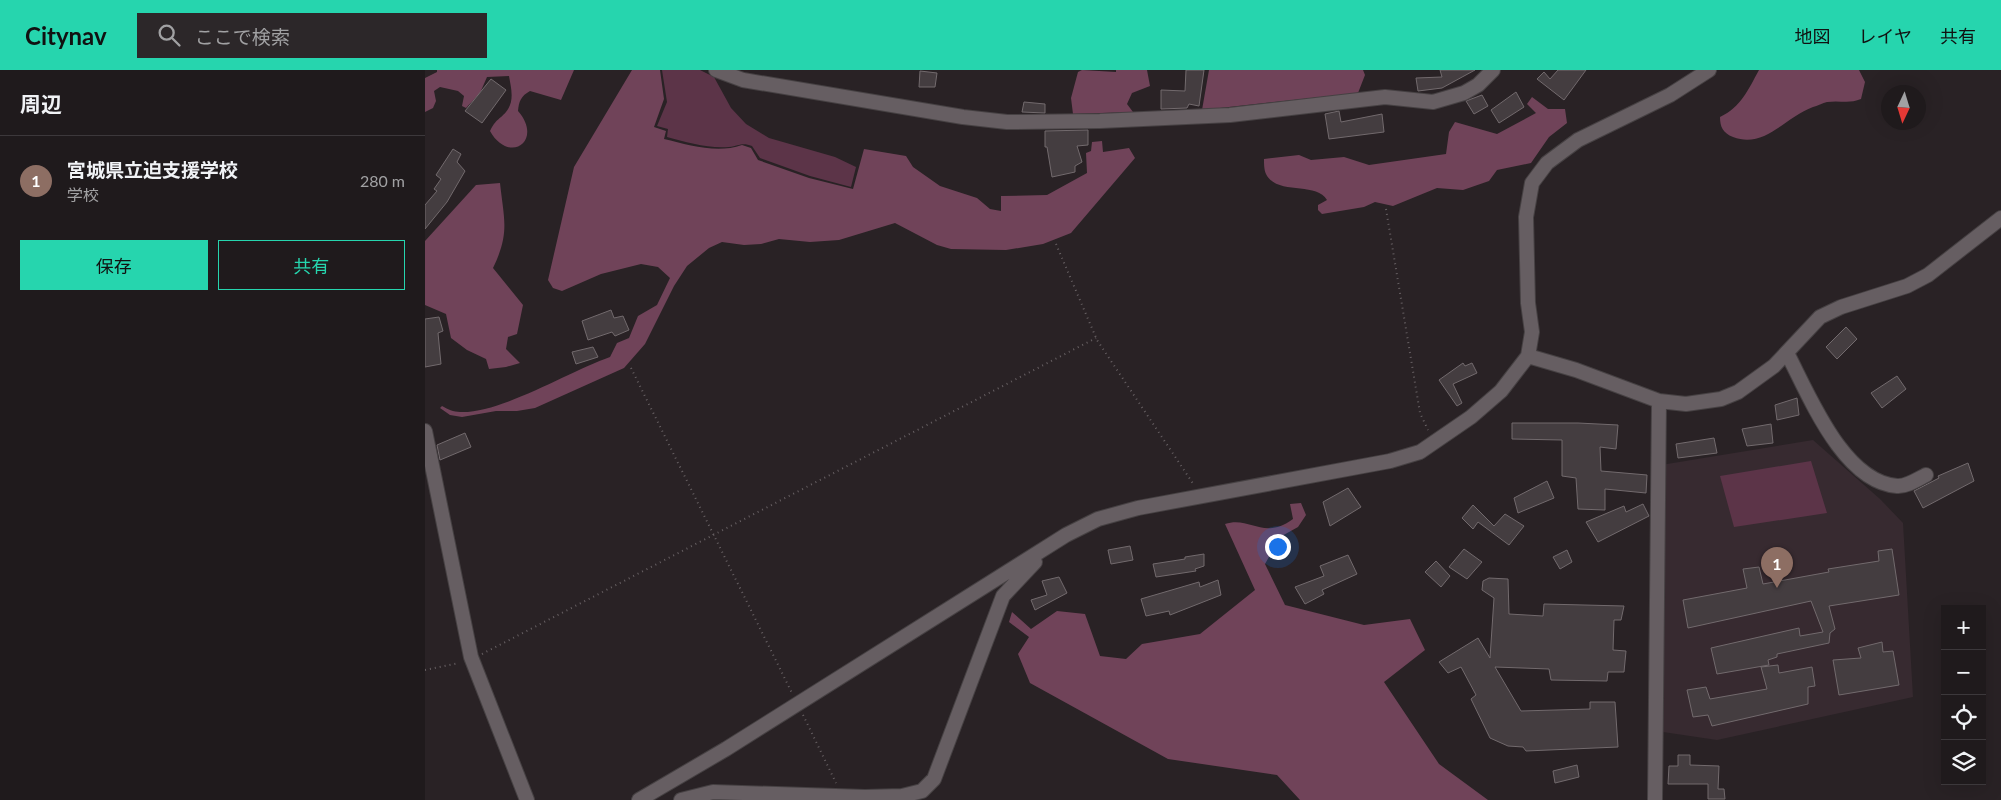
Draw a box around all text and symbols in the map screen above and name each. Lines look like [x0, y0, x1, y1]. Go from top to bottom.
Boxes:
search box [137, 13, 487, 58]
text: Citynav [25, 21, 107, 50]
icon: search [155, 21, 183, 49]
text: ここで検索 [195, 25, 290, 48]
text: 地図 [1795, 25, 1831, 47]
text: レイヤ [1859, 25, 1912, 47]
text: 共有 [1940, 25, 1976, 47]
north arrow [1881, 85, 1926, 130]
text: 周辺 [20, 91, 62, 116]
text: 宮城県立迫支援学校 [67, 158, 238, 181]
text: 1 [31, 171, 41, 190]
text: 280 m [360, 171, 405, 190]
text: 学校 [67, 185, 99, 204]
button: 保存 [20, 240, 208, 290]
button: 共有 [218, 240, 405, 290]
your location [1265, 534, 1291, 560]
pin: 1 [1761, 547, 1793, 588]
map controls [1941, 605, 1986, 785]
button: + [1941, 605, 1986, 650]
button: − [1941, 650, 1986, 695]
button: locate [1941, 695, 1986, 740]
button: layers [1941, 740, 1986, 785]

